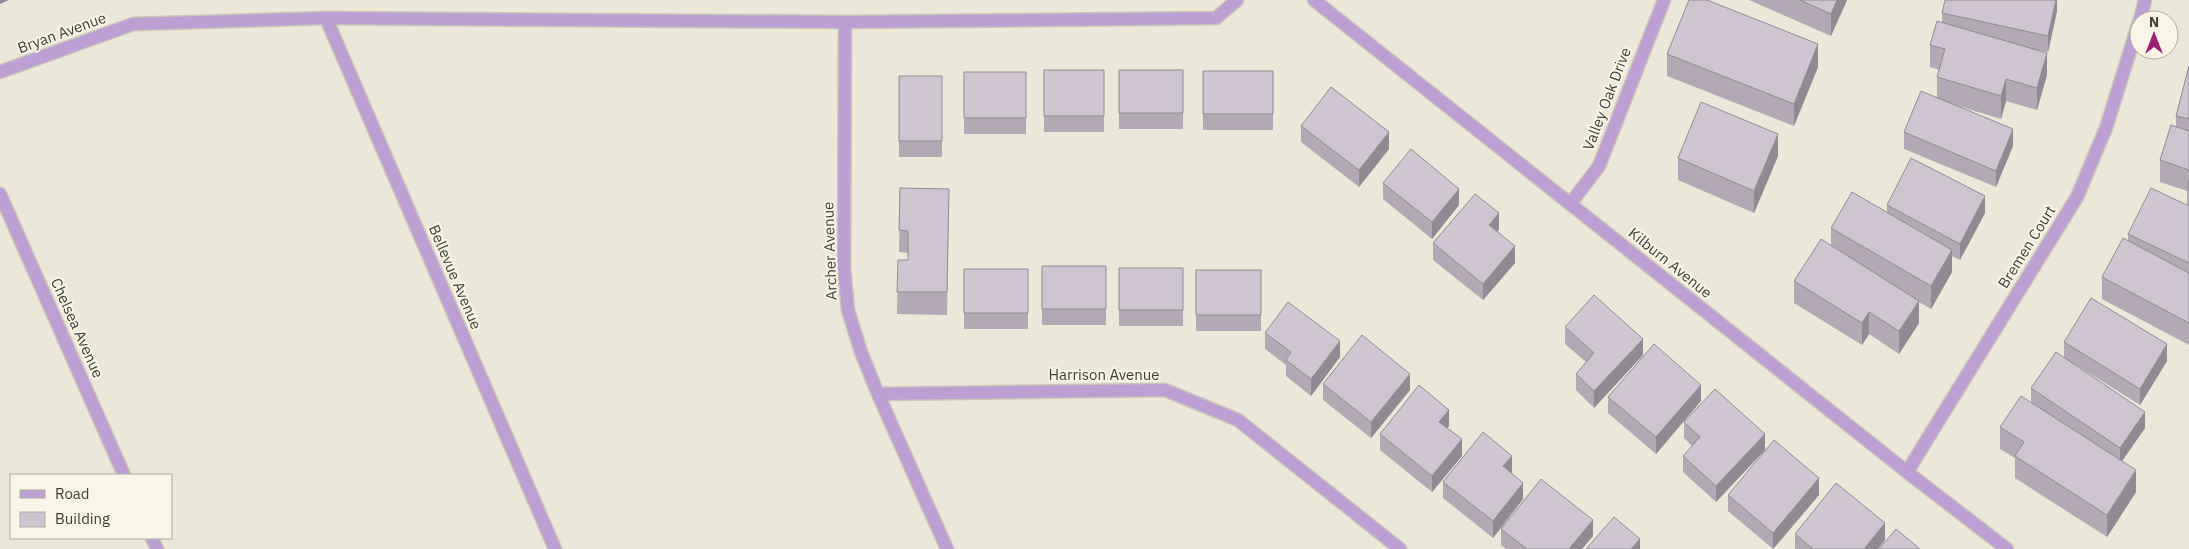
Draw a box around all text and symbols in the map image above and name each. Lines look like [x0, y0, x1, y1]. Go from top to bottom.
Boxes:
street label: Bryan Avenue [15, 8, 109, 57]
north arrow [2129, 10, 2179, 60]
text: N [2149, 13, 2159, 31]
street label: Valley Oak Drive [1578, 45, 1635, 153]
street label: Archer Avenue [818, 201, 841, 301]
street label: Bremen Court [1994, 202, 2060, 292]
street label: Bellevue Avenue [425, 222, 486, 332]
street label: Kilburn Avenue [1625, 223, 1716, 302]
street label: Chelsea Avenue [47, 275, 108, 381]
street label: Harrison Avenue [1048, 365, 1160, 384]
legend [10, 474, 172, 539]
text: Road [55, 484, 90, 503]
text: Building [55, 509, 110, 528]

